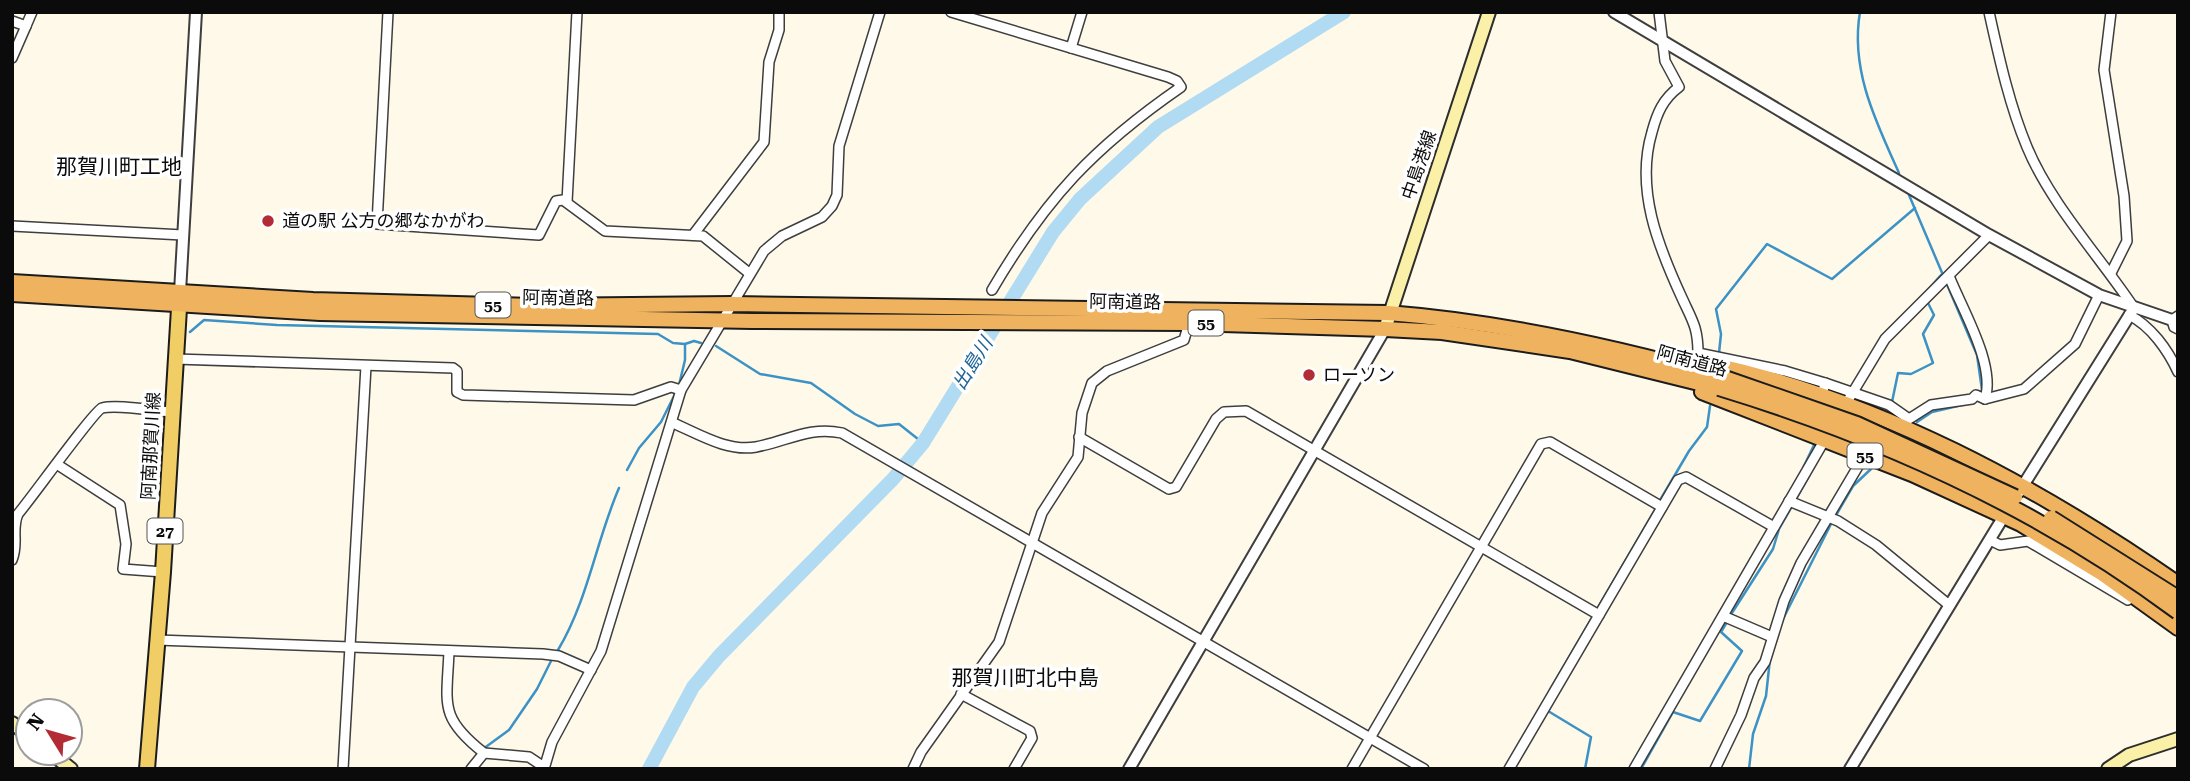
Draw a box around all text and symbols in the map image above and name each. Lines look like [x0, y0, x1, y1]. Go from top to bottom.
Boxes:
street label: 中島港線 [1397, 127, 1440, 202]
district label: 那賀川町工地 [56, 155, 182, 179]
place label: 道の駅 公方の郷なかがわ [282, 210, 485, 231]
marker: 道の駅 公方の郷なかがわ [260, 213, 276, 229]
street label: 阿南道路 [522, 286, 594, 309]
street label: 阿南道路 [1089, 290, 1161, 313]
road number: 55 [476, 292, 510, 318]
road number: 55 [1188, 310, 1224, 336]
water label: 出島川 [948, 331, 998, 394]
street label: 阿南道路 [1655, 341, 1730, 380]
place label: ローソン [1323, 364, 1395, 385]
marker: ローソン [1301, 367, 1317, 383]
street label: 阿南那賀川線 [137, 391, 164, 500]
road number: 55 [1848, 444, 1882, 468]
road number: 27 [148, 518, 182, 544]
district label: 那賀川町北中島 [952, 666, 1099, 690]
north arrow [14, 697, 84, 767]
text: N [22, 709, 50, 735]

